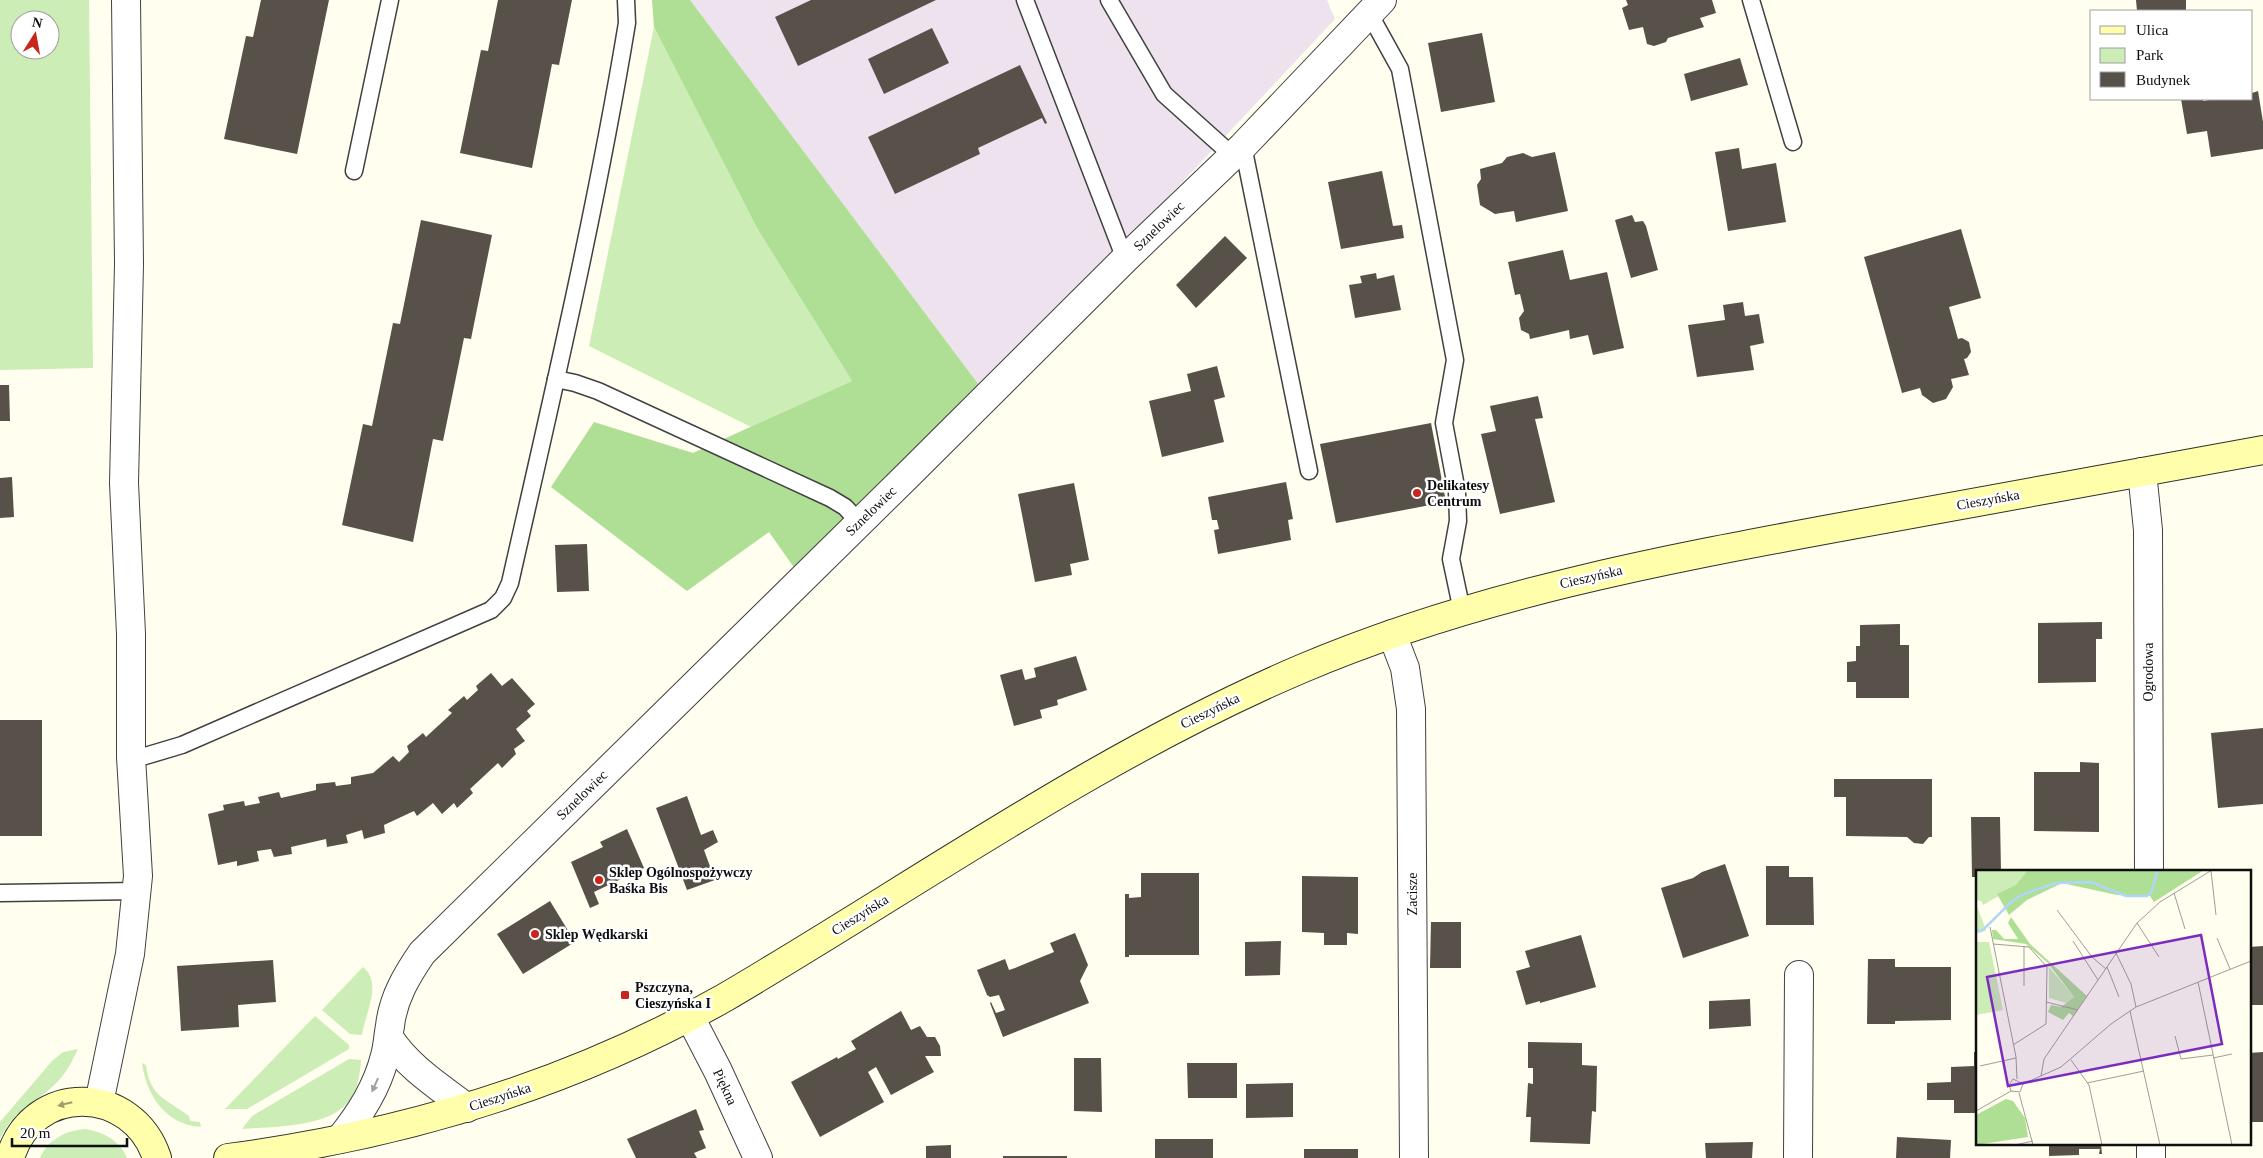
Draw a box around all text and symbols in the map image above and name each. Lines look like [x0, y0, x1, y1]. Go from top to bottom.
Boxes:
north arrow [10, 10, 60, 60]
legend [2090, 10, 2253, 100]
text: N [31, 14, 44, 31]
text: Ulica [2136, 22, 2169, 38]
text: Park [2136, 47, 2164, 63]
text: Budynek [2136, 72, 2191, 88]
street label: Sznelowiec [1131, 198, 1187, 254]
place label: Delikatesy Centrum [1427, 478, 1489, 509]
street label: Sznelowiec [843, 483, 899, 539]
marker: Delikatesy Centrum [1411, 487, 1423, 499]
street label: Cieszyńska [1955, 487, 2021, 513]
street label: Cieszyńska [1558, 562, 1625, 591]
street label: Ogrodowa [2141, 642, 2156, 702]
street label: Cieszyńska [1178, 690, 1243, 732]
street label: Sznelowiec [554, 767, 610, 823]
place label: Sklep Ogólnospożywczy Baśka Bis [609, 865, 753, 896]
inset map [1976, 870, 2250, 1146]
street label: Zacisze [1405, 873, 1420, 915]
marker: Sklep Ogólnospożywczy Baśka Bis [593, 874, 605, 886]
street label: Cieszyńska [829, 891, 892, 938]
place label: Sklep Wędkarski [545, 927, 648, 942]
marker: Sklep Wędkarski [529, 928, 541, 940]
place label: Pszczyna, Cieszyńska I [635, 980, 711, 1011]
marker: Pszczyna, Cieszyńska I [619, 989, 631, 1001]
street label: Piękna [710, 1067, 740, 1108]
one-way arrow [370, 1078, 378, 1092]
street label: Cieszyńska [467, 1080, 533, 1114]
one-way arrow [57, 1100, 72, 1108]
scale bar [12, 1116, 128, 1148]
text: 20 m [20, 1125, 51, 1141]

